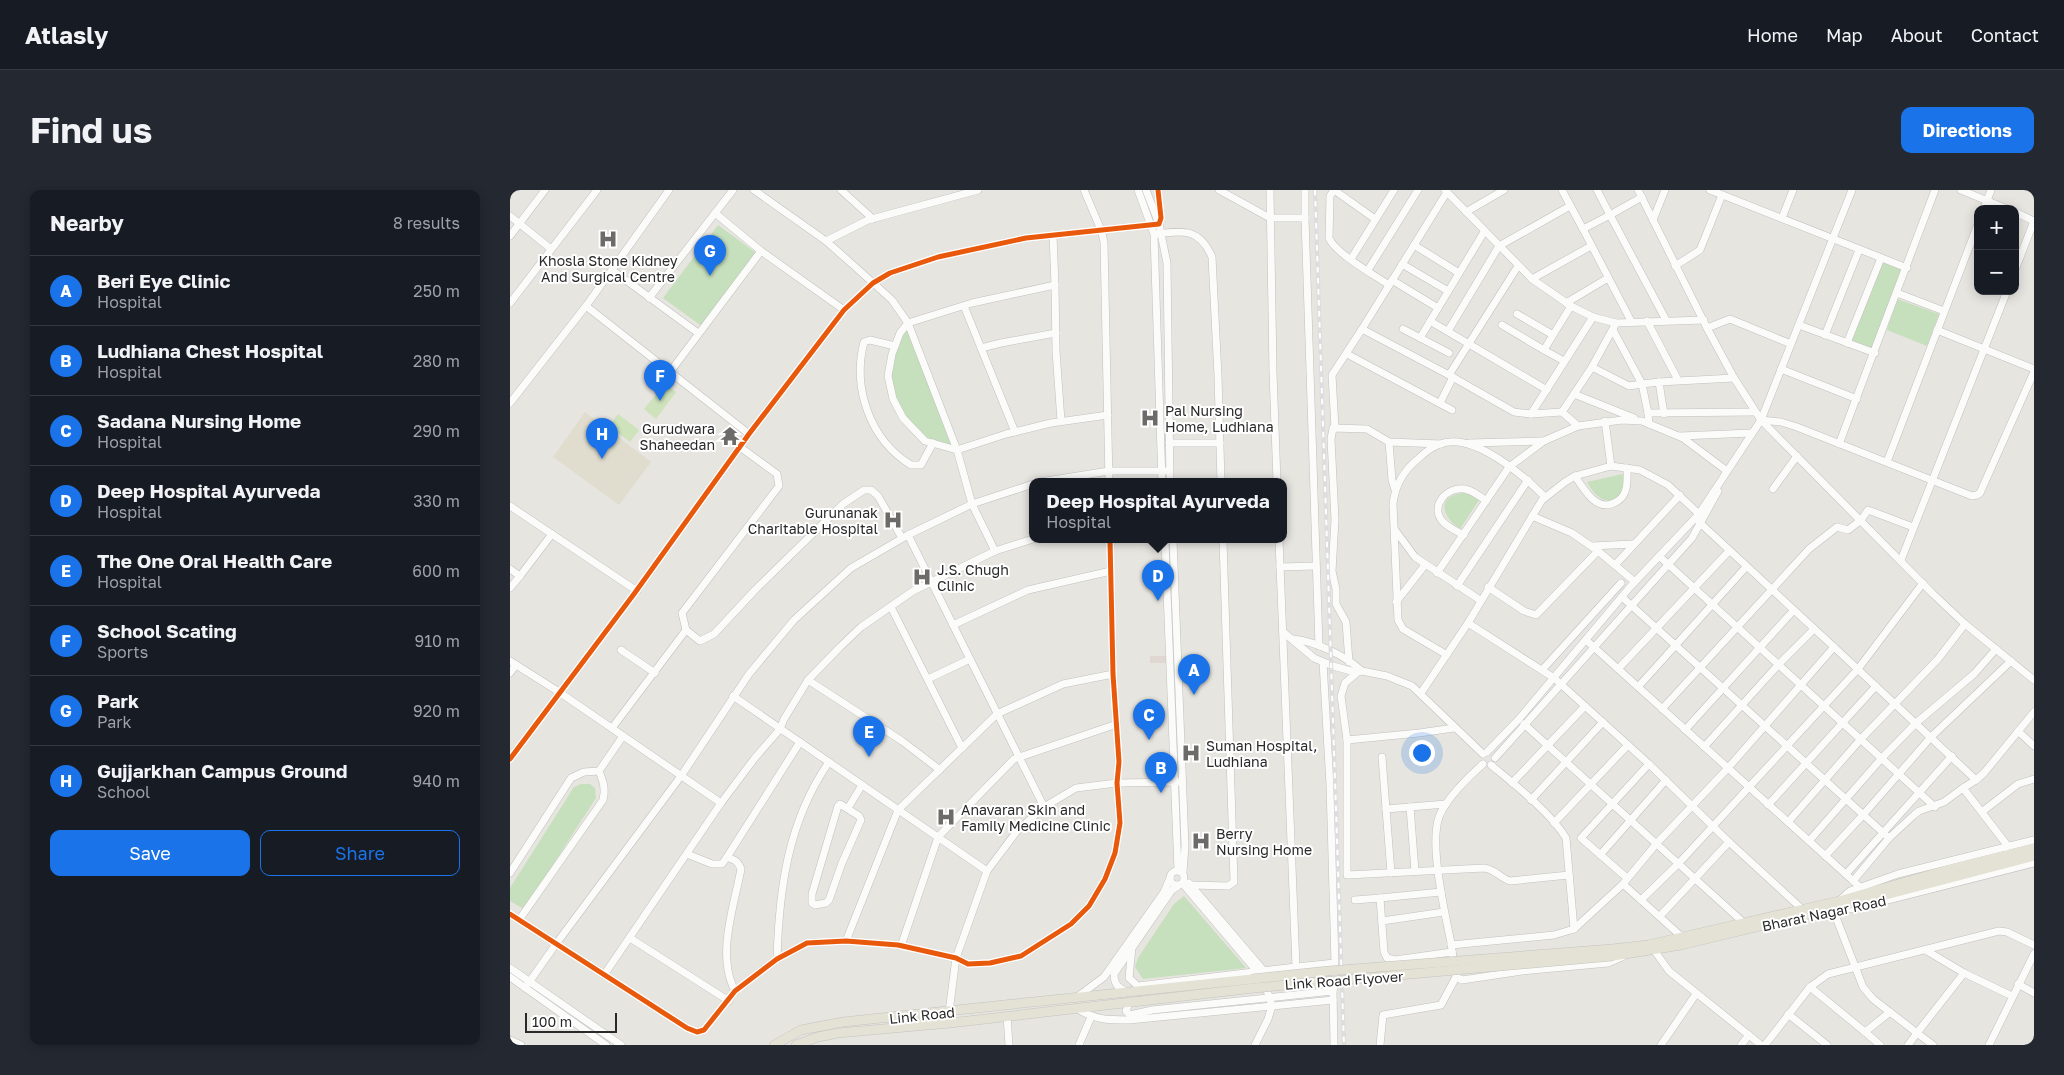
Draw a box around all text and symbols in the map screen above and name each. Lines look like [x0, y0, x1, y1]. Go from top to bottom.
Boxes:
text: Atlasly [25, 20, 108, 49]
text: Home [1747, 24, 1798, 46]
text: Map [1826, 24, 1863, 46]
text: About [1891, 24, 1943, 46]
text: Contact [1971, 24, 2039, 46]
button: Directions [1901, 107, 2034, 153]
text: Find us [30, 109, 152, 151]
map controls [1974, 205, 2019, 295]
button: + [1974, 205, 2019, 250]
text: Nearby [50, 210, 124, 236]
text: 8 results [393, 213, 460, 233]
hospital icon: Khosla Stone Kidney And Surgical Centre [597, 228, 619, 250]
pin: G [694, 235, 726, 276]
button: − [1974, 250, 2019, 295]
place label: Khosla Stone Kidney And Surgical Centre [538, 252, 678, 285]
text: Beri Eye Clinic [97, 269, 230, 292]
text: A [60, 281, 72, 301]
text: 250 m [413, 281, 460, 301]
text: Hospital [97, 292, 162, 312]
text: Ludhiana Chest Hospital [97, 339, 323, 362]
text: B [60, 351, 72, 371]
text: 280 m [413, 351, 460, 371]
pin: F [644, 360, 676, 401]
text: Hospital [97, 362, 162, 382]
place label: Pal Nursing Home, Ludhiana [1165, 402, 1274, 435]
hospital icon: Pal Nursing Home, Ludhiana [1139, 407, 1161, 429]
text: Sadana Nursing Home [97, 409, 301, 432]
pin: H [586, 418, 618, 459]
place label: Gurudwara Shaheedan [640, 420, 715, 453]
text: C [60, 421, 72, 441]
text: 290 m [413, 421, 460, 441]
temple icon: Gurudwara Shaheedan [719, 425, 741, 447]
text: Hospital [97, 432, 162, 452]
popup [1029, 478, 1287, 543]
text: Deep Hospital Ayurveda [97, 479, 321, 502]
text: Deep Hospital Ayurveda [1046, 489, 1270, 512]
text: D [60, 491, 72, 511]
text: 330 m [413, 491, 460, 511]
text: Hospital [97, 502, 162, 522]
place label: Gurunanak Charitable Hospital [748, 504, 878, 537]
hospital icon: Gurunanak Charitable Hospital [882, 509, 904, 531]
text: Hospital [1046, 512, 1111, 532]
text: The One Oral Health Care [97, 549, 332, 572]
pin: D [1142, 560, 1174, 601]
text: E [61, 561, 71, 581]
text: 600 m [412, 561, 460, 581]
place label: J.S. Chugh Clinic [937, 561, 1009, 594]
hospital icon: J.S. Chugh Clinic [911, 566, 933, 588]
text: Hospital [97, 572, 162, 592]
text: School Scating [97, 619, 237, 642]
text: F [61, 631, 71, 651]
text: 910 m [414, 631, 460, 651]
text: Sports [97, 642, 148, 662]
pin: A [1178, 654, 1210, 695]
text: Park [97, 689, 139, 712]
pin: C [1133, 699, 1165, 740]
text: G [60, 701, 72, 721]
text: 920 m [413, 701, 460, 721]
text: Park [97, 712, 132, 732]
pin: E [853, 716, 885, 757]
place label: Suman Hospital, Ludhiana [1206, 737, 1318, 770]
your location [1409, 740, 1435, 766]
hospital icon: Suman Hospital, Ludhiana [1180, 742, 1202, 764]
pin: B [1145, 752, 1177, 793]
text: Gujjarkhan Campus Ground [97, 759, 347, 782]
text: H [60, 771, 72, 791]
text: 940 m [412, 771, 460, 791]
text: School [97, 782, 150, 802]
place label: Anavaran Skin and Family Medicine Clinic [961, 801, 1111, 834]
hospital icon: Anavaran Skin and Family Medicine Clinic [935, 806, 957, 828]
place label: Berry Nursing Home [1216, 825, 1312, 858]
button: Save [50, 830, 250, 876]
button: Share [260, 830, 460, 876]
hospital icon: Berry Nursing Home [1190, 830, 1212, 852]
street label: Bharat Nagar Road [1760, 892, 1888, 934]
street label: Link Road Flyover [1284, 967, 1404, 993]
street label: Link Road [888, 1003, 956, 1027]
scale bar [525, 1010, 618, 1033]
text: 100 m [532, 1013, 572, 1030]

